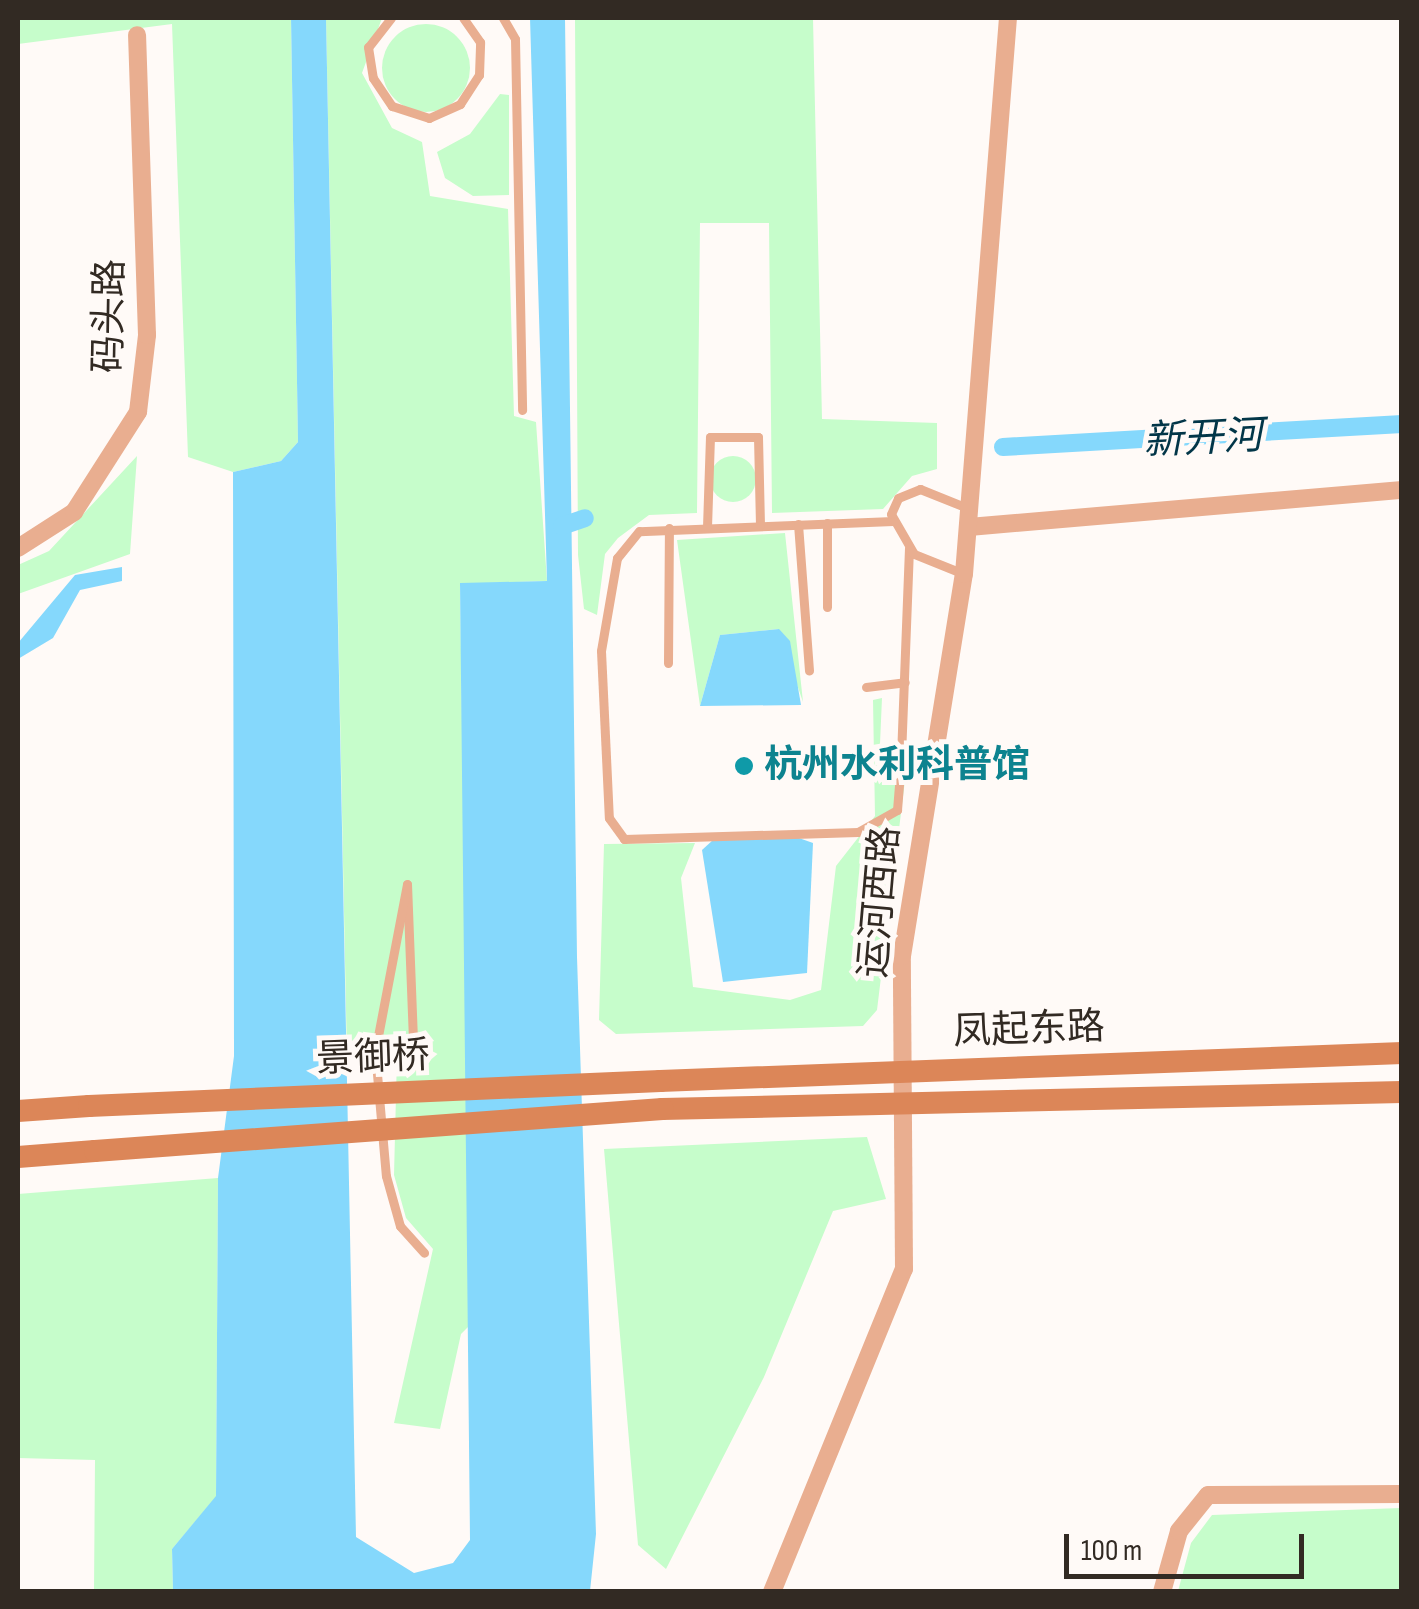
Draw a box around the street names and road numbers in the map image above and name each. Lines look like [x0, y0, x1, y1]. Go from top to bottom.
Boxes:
street label: 码头路 [86, 259, 134, 373]
street label: 运河西路 [851, 824, 909, 980]
street label: 凤起东路 [952, 1005, 1106, 1055]
street label: 景御桥 [315, 1033, 431, 1083]

